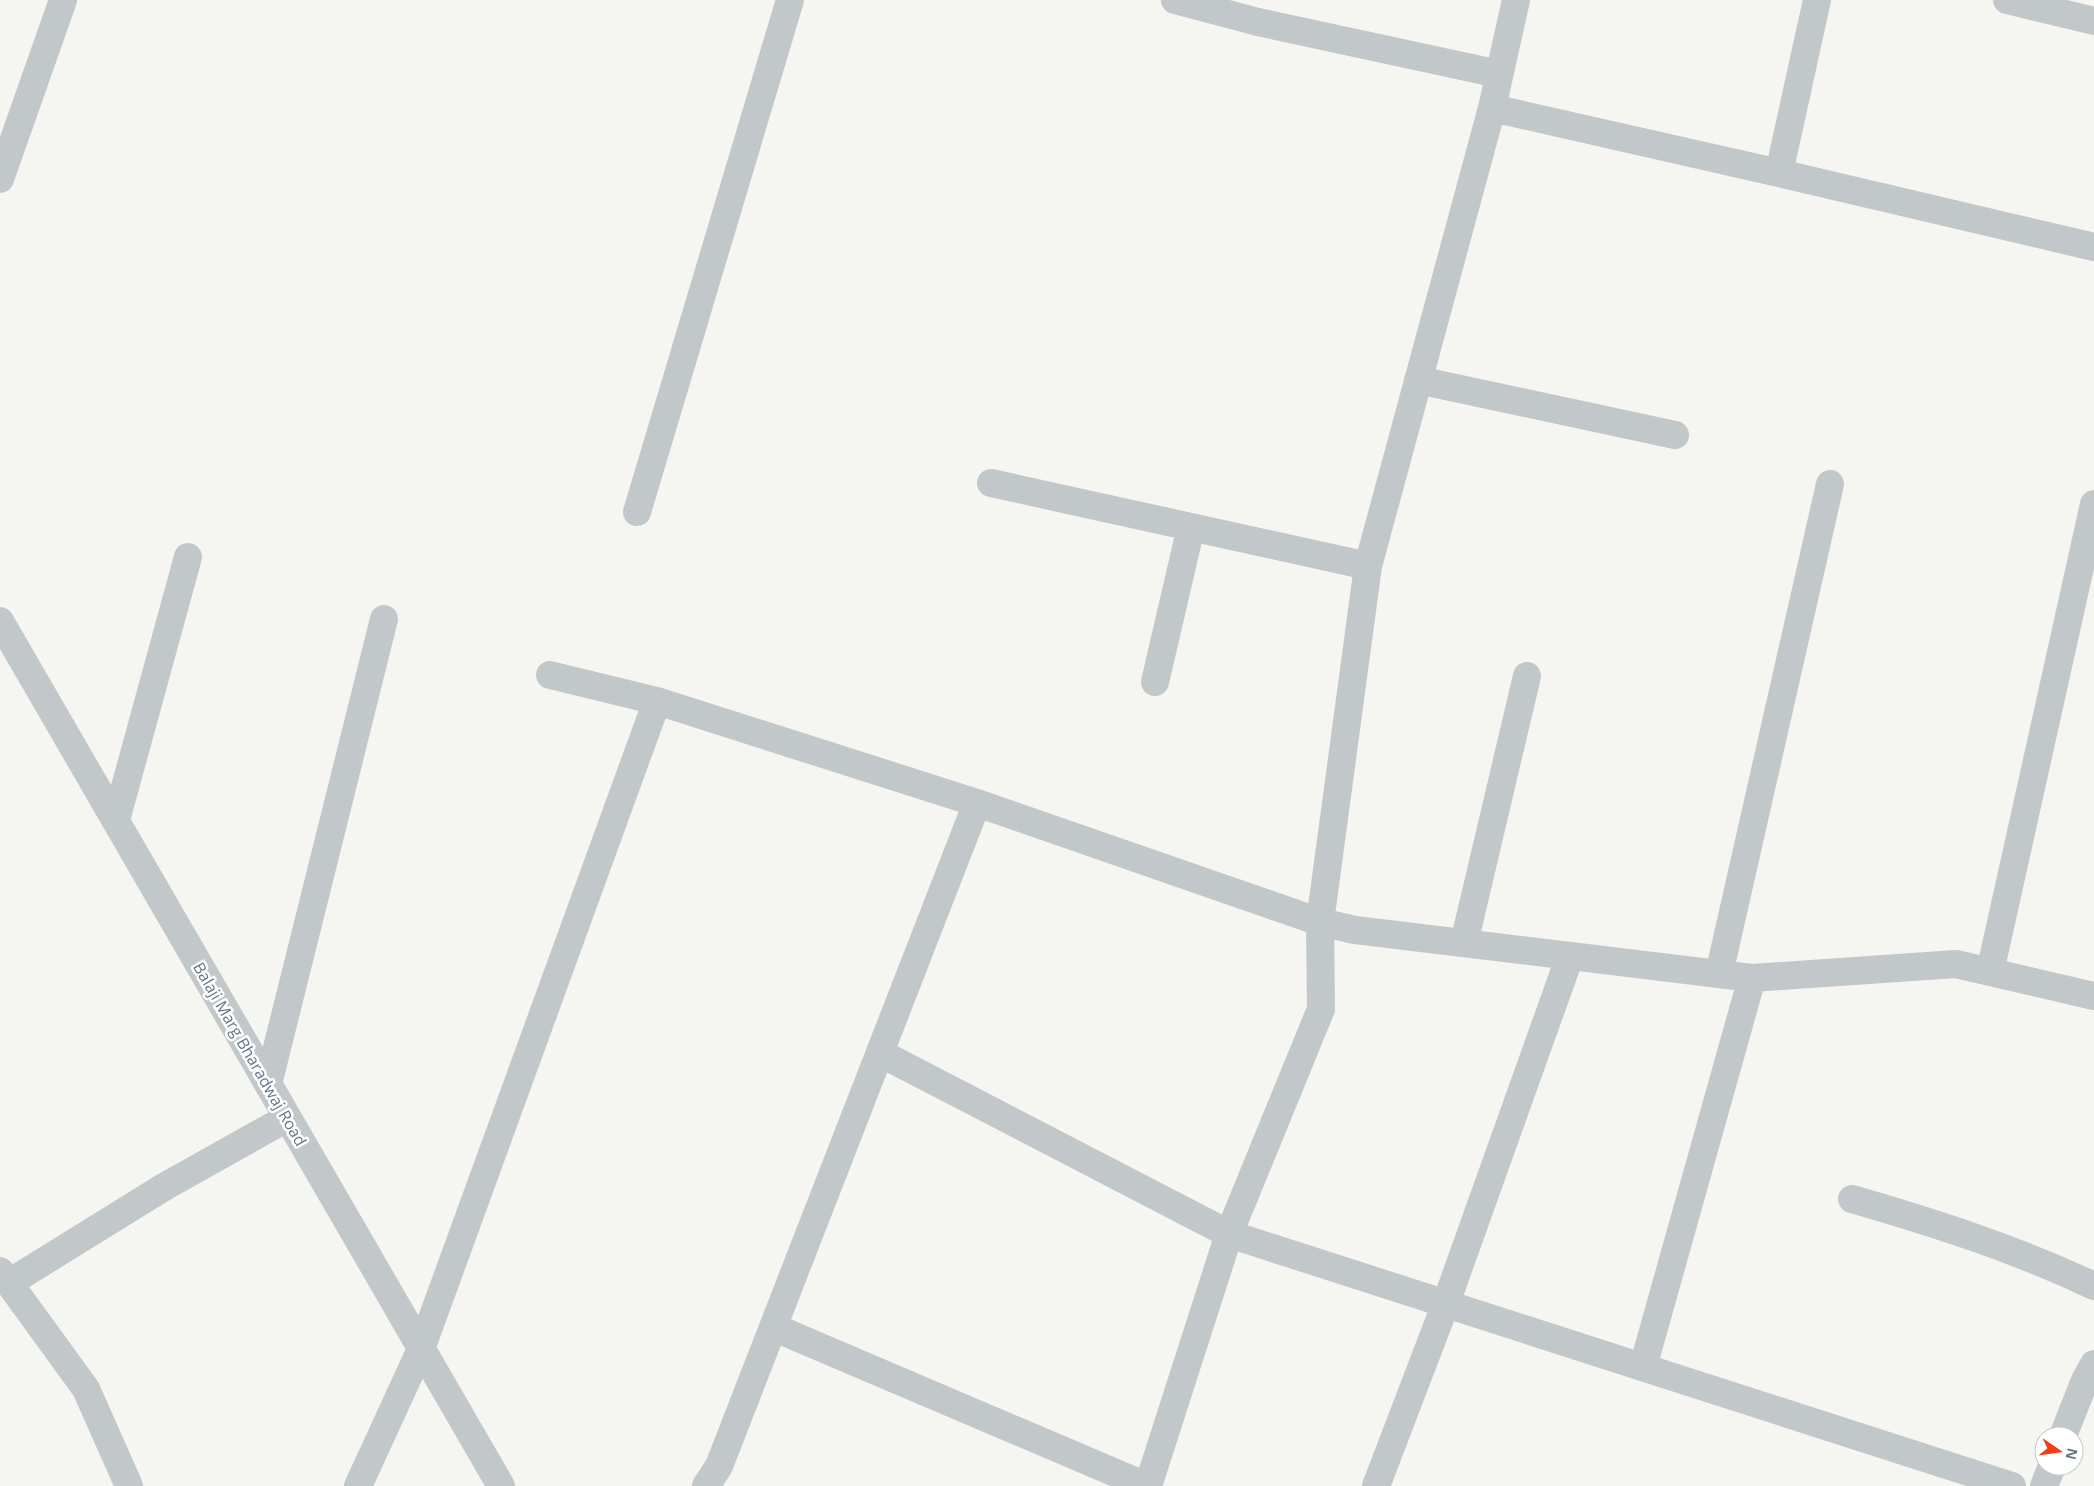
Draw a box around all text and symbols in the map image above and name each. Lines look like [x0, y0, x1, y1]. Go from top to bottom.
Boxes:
street label: Balaji Marg Bharadwaj Road [188, 958, 312, 1150]
north arrow [2034, 1426, 2084, 1476]
text: N [2062, 1446, 2083, 1462]

